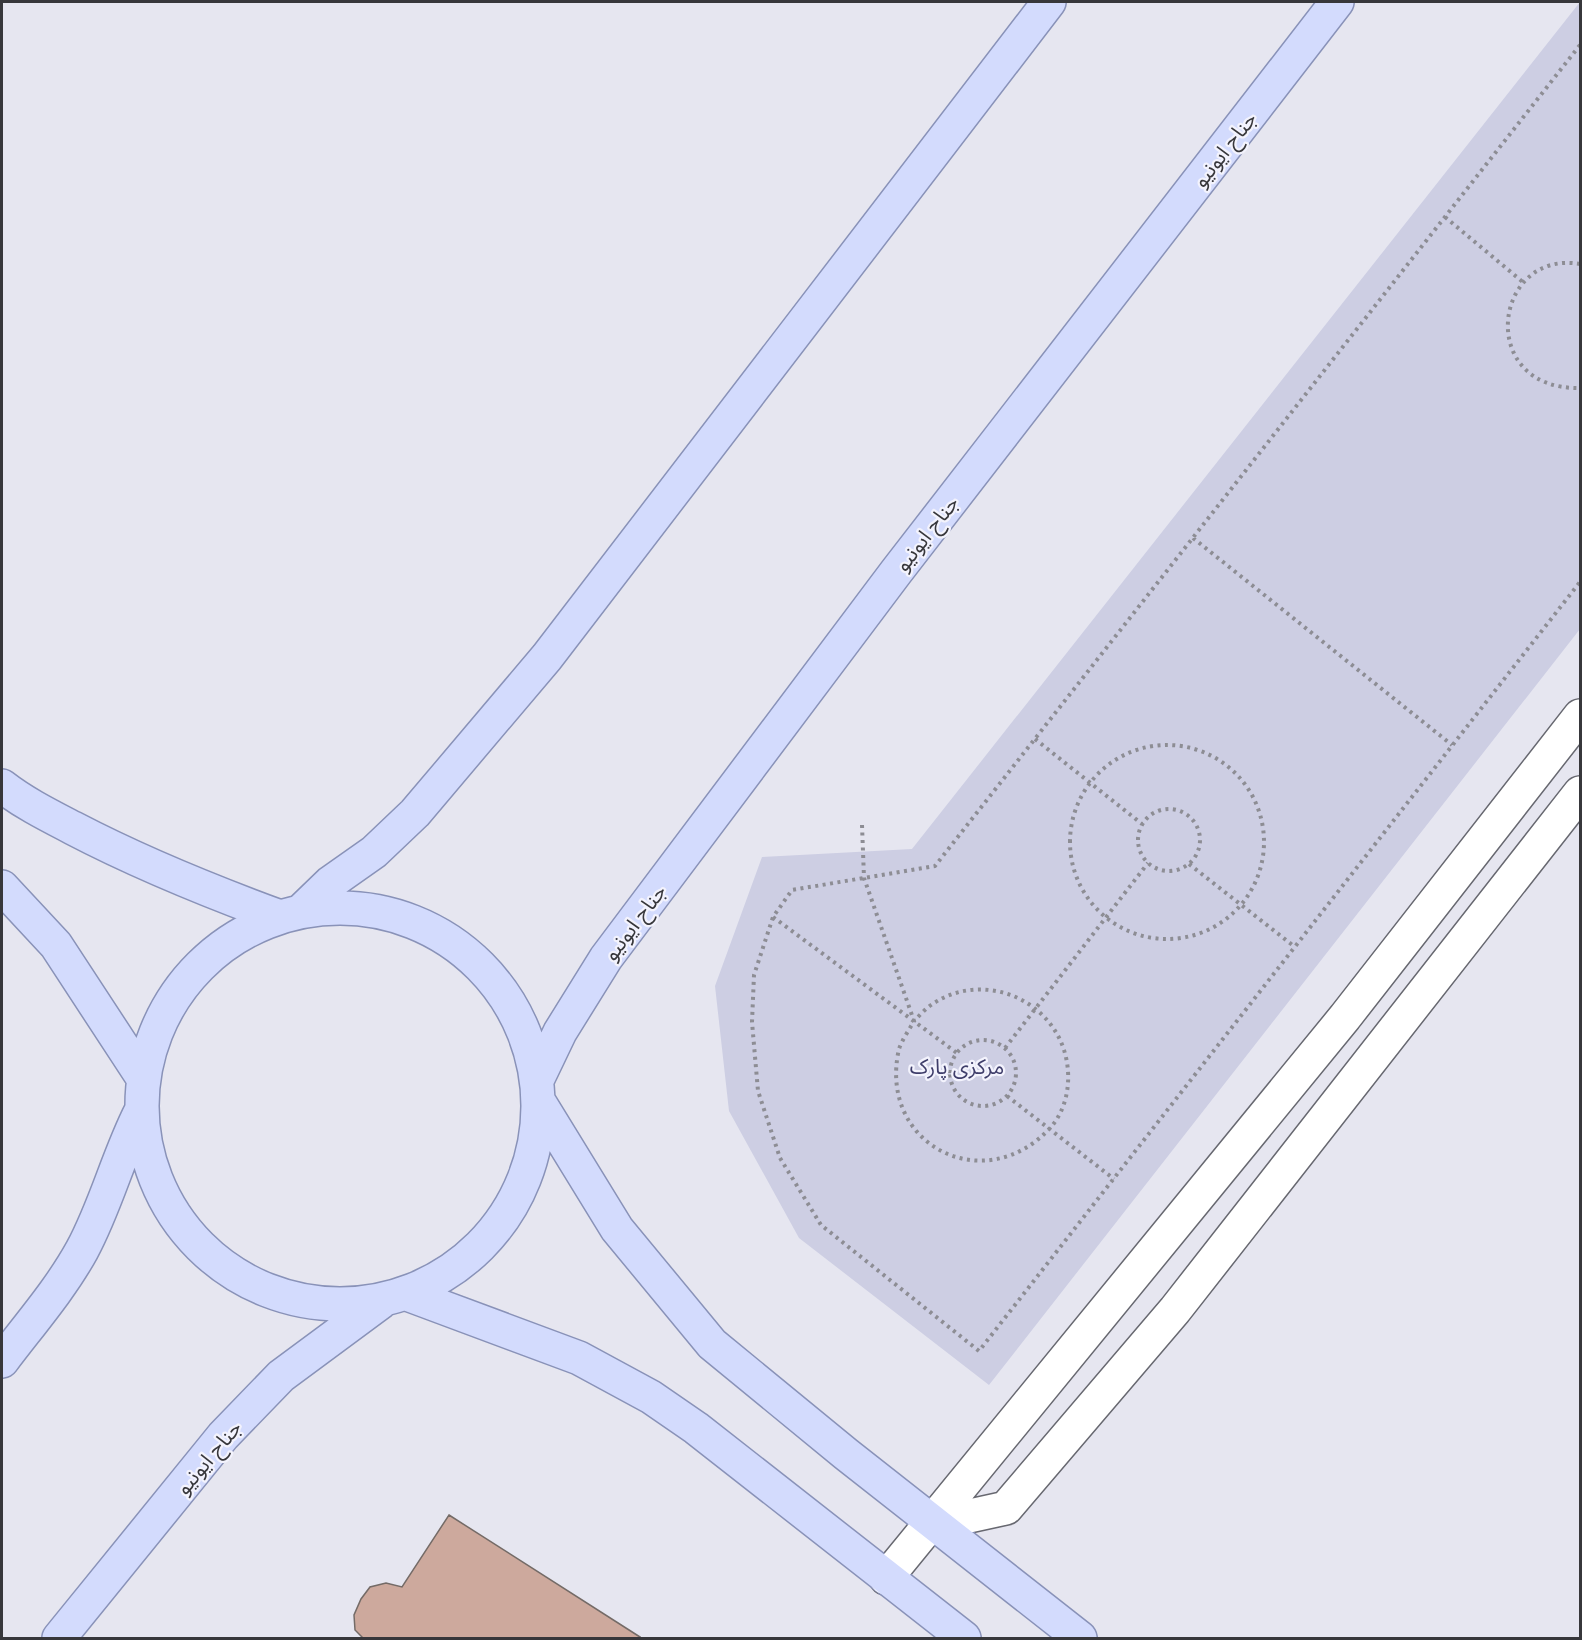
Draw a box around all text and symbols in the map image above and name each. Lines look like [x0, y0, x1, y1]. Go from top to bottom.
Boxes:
street label: جناح ایونیو [1186, 106, 1264, 194]
street label: جناح ایونیو [888, 490, 966, 578]
street label: جناح ایونیو [597, 879, 674, 967]
park label: مرکزی پارک [910, 1053, 1004, 1080]
street label: جناح ایونیو [169, 1415, 249, 1501]

